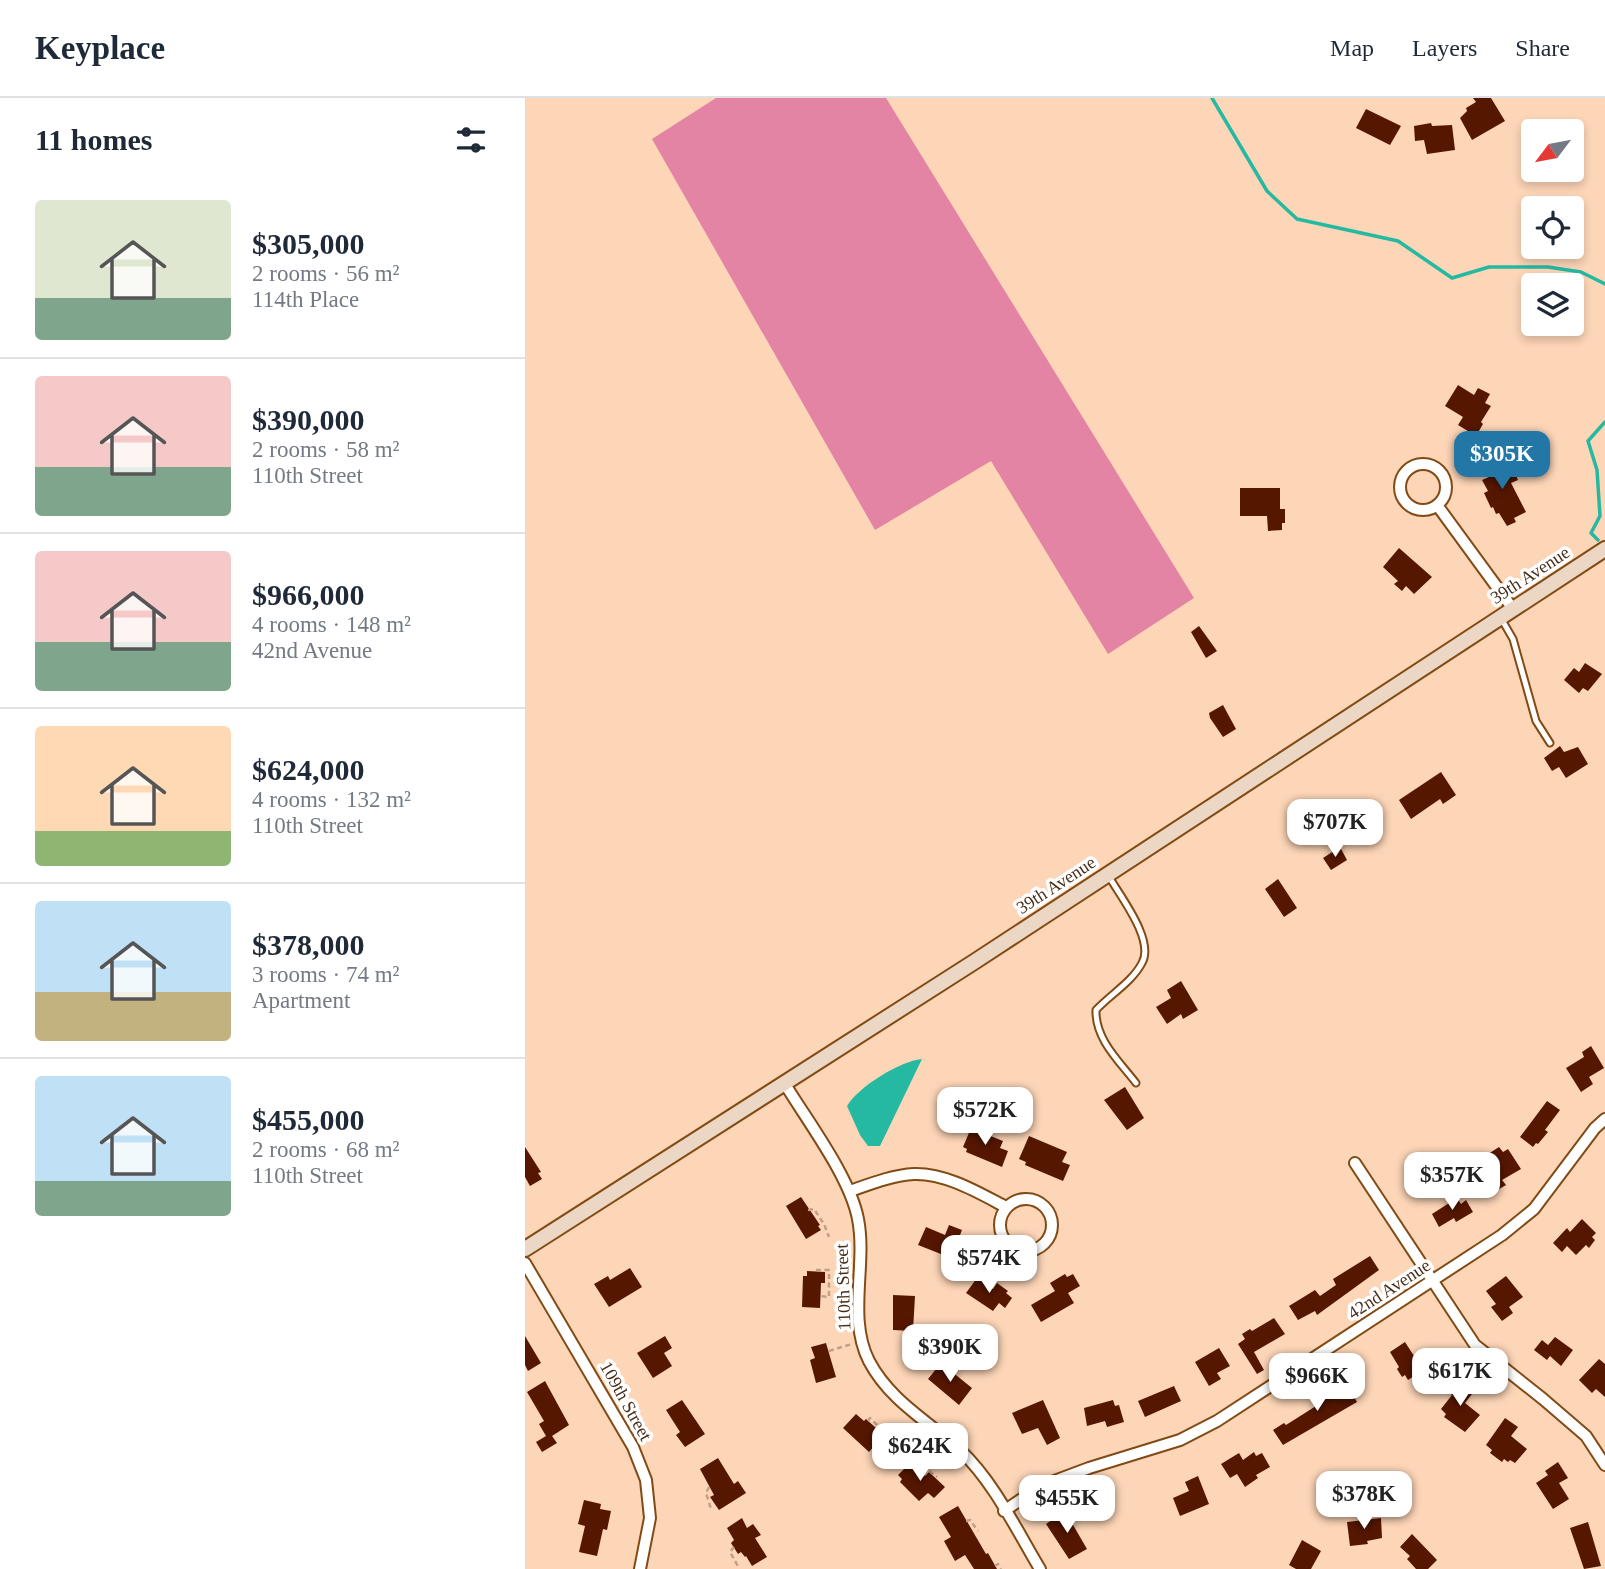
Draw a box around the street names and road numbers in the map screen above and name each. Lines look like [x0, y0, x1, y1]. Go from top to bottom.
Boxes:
street label: 39th Avenue [1487, 542, 1573, 608]
street label: 39th Avenue [1013, 852, 1099, 918]
street label: 110th Street [831, 1243, 855, 1331]
street label: 42nd Avenue [1344, 1255, 1434, 1323]
street label: 109th Street [596, 1358, 656, 1444]

